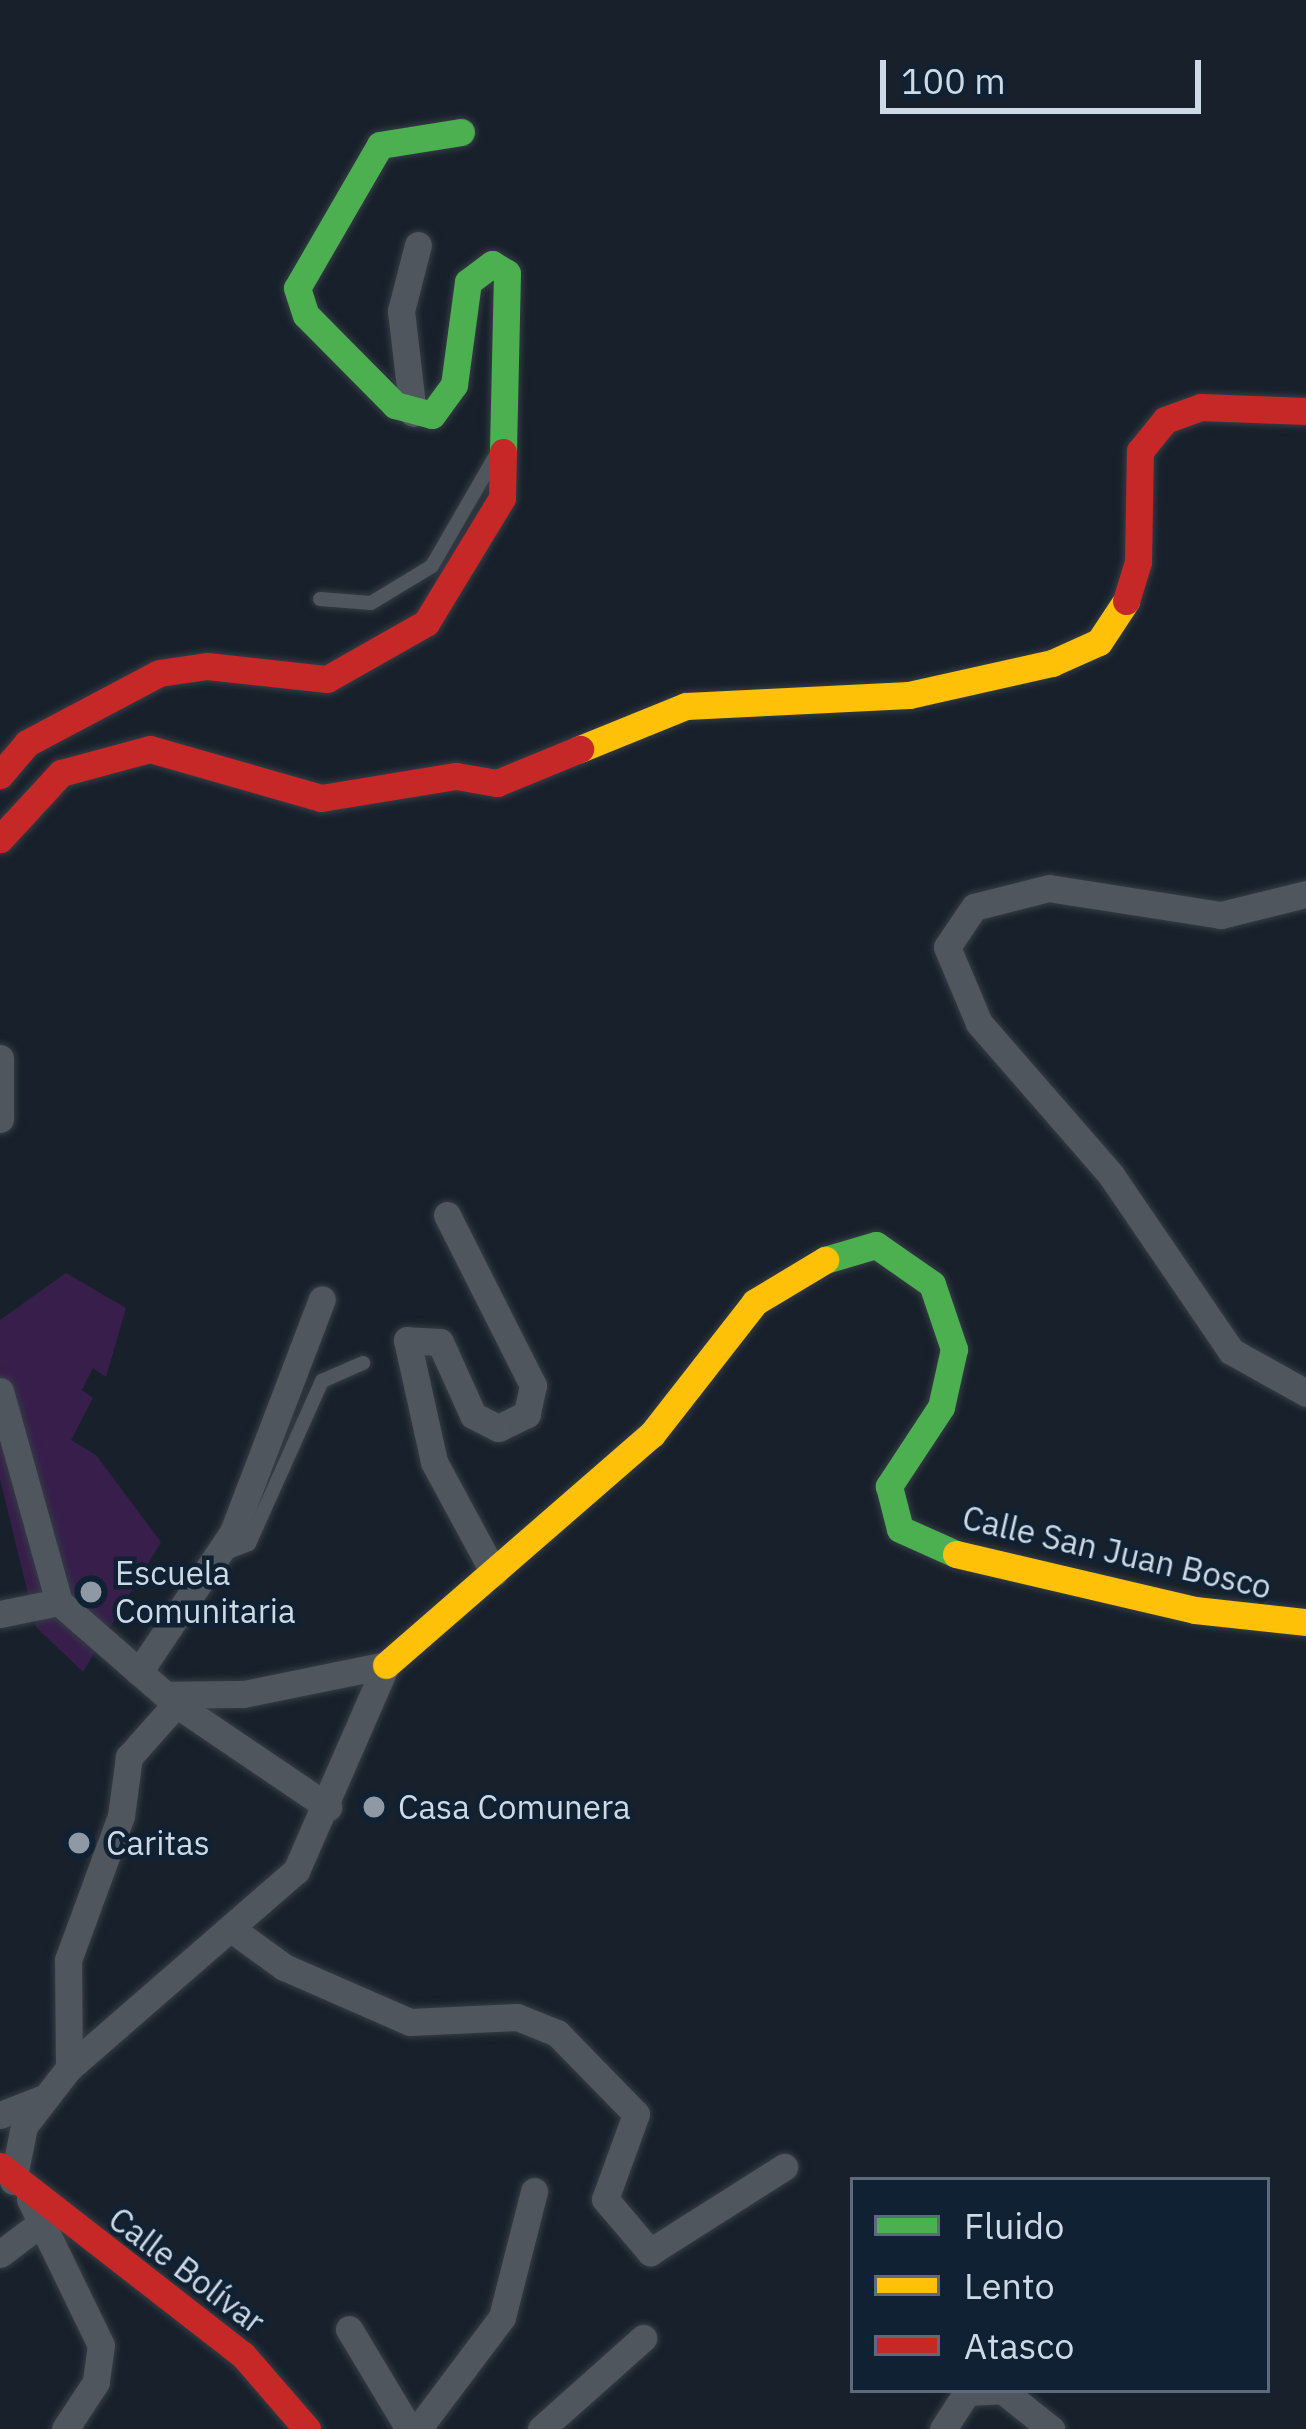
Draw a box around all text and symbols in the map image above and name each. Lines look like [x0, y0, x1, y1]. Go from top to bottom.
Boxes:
scale bar [886, 36, 1207, 110]
text: 100 m [901, 57, 1006, 104]
street label: Calle San Juan Bosco [959, 1497, 1275, 1607]
place label: Escuela Comunitaria [115, 1553, 296, 1631]
marker: Escuela Comunitaria [78, 1579, 104, 1605]
place label: Casa Comunera [398, 1787, 631, 1827]
marker: Casa Comunera [361, 1794, 387, 1820]
place label: Caritas [106, 1823, 210, 1863]
marker: Caritas [63, 1827, 95, 1859]
legend [850, 2177, 1270, 2393]
street label: Calle Bolívar [101, 2199, 273, 2341]
text: Fluido [964, 2202, 1064, 2249]
text: Lento [964, 2262, 1055, 2309]
text: Atasco [964, 2322, 1074, 2369]

